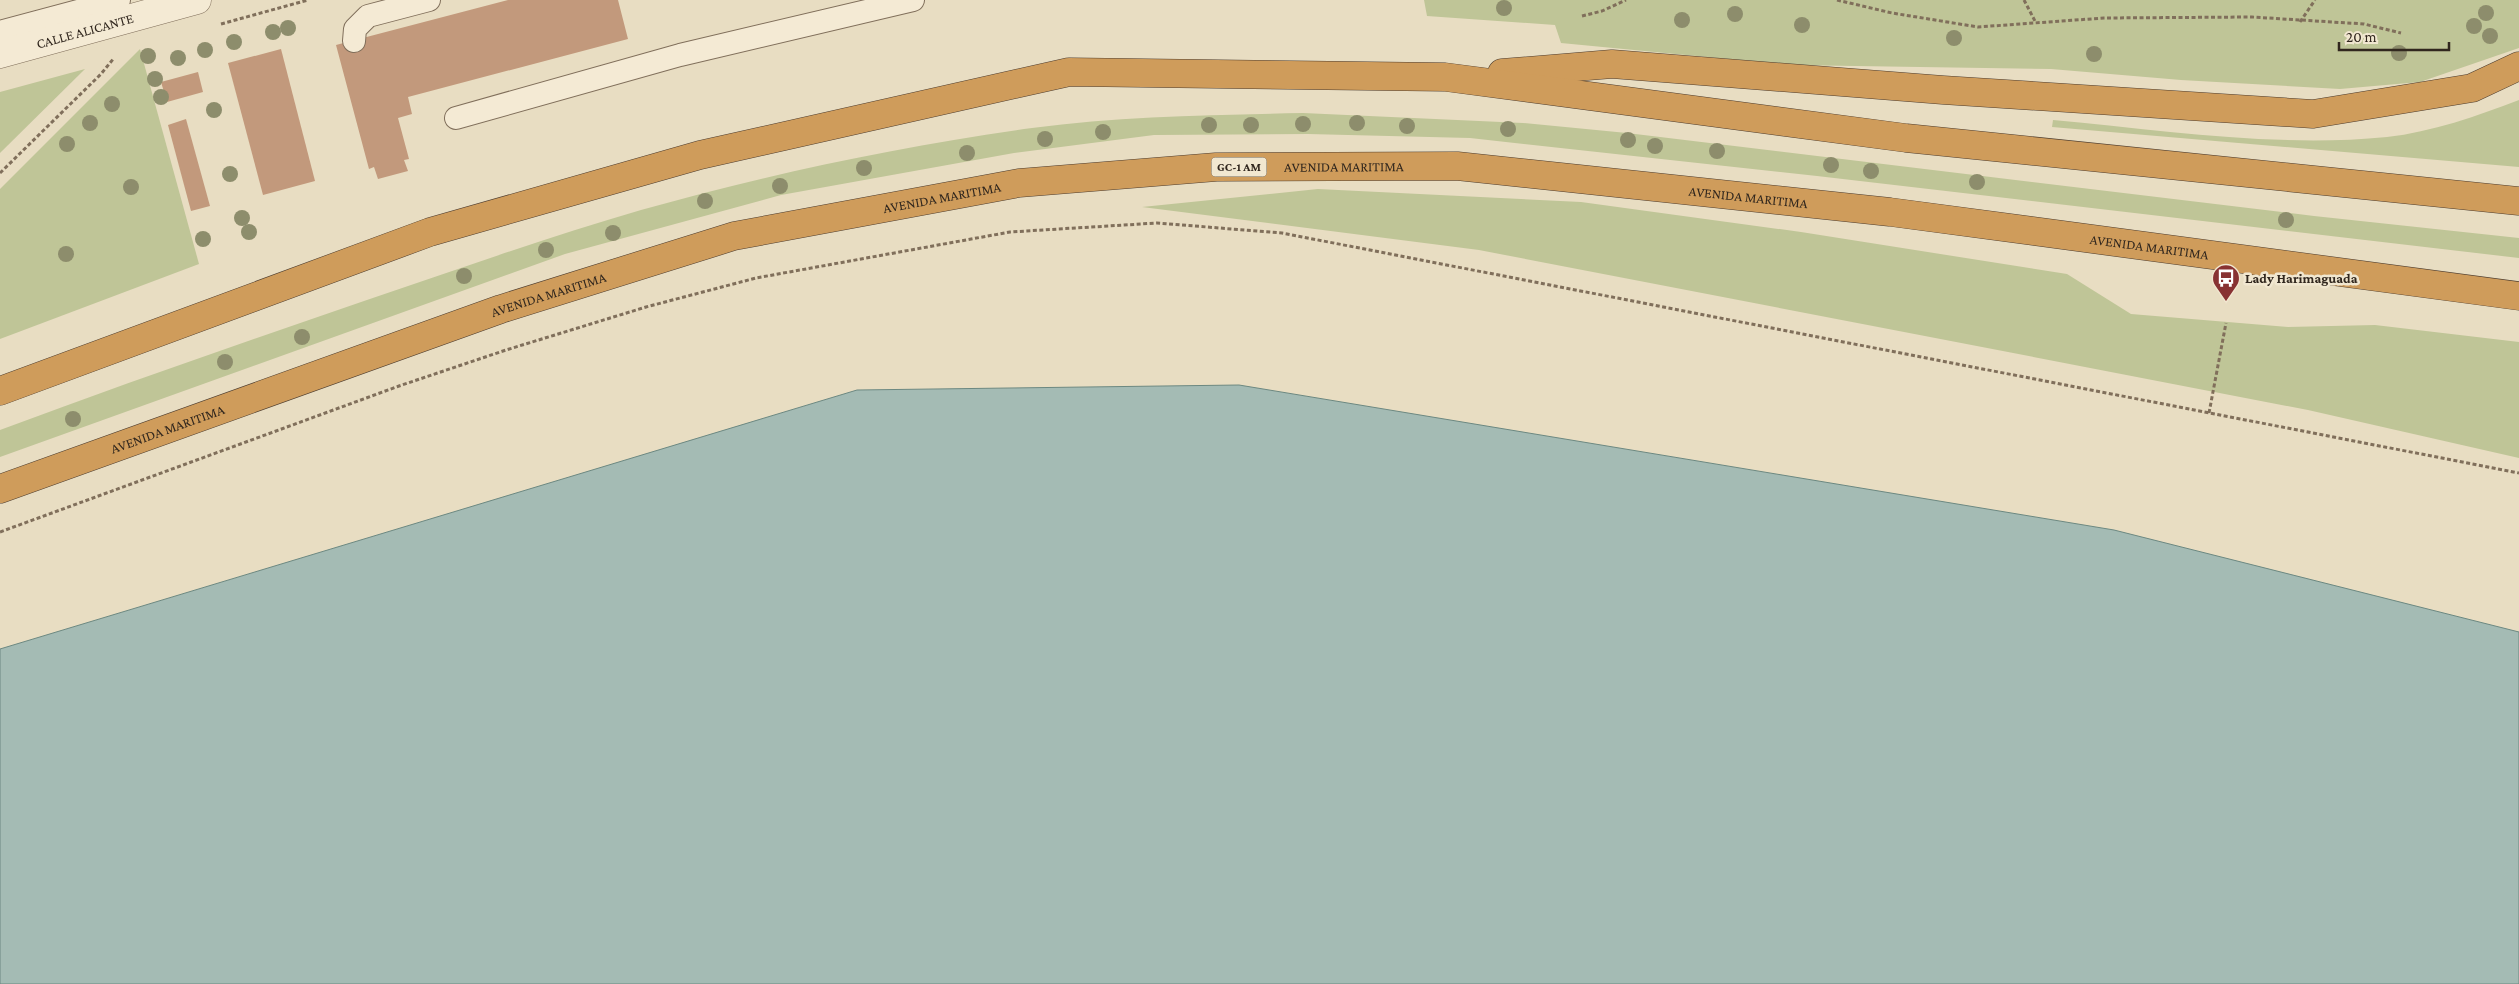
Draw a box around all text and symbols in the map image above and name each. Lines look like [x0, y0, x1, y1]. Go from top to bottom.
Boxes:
street label: CALLE ALICANTE [34, 10, 136, 52]
scale bar [2339, 20, 2449, 52]
text: 20 m [2346, 29, 2377, 45]
road number: GC-1 AM [1212, 158, 1266, 176]
street label: AVENIDA MARITIMA [1284, 158, 1404, 175]
street label: AVENIDA MARITIMA [882, 179, 1002, 216]
street label: AVENIDA MARITIMA [1688, 183, 1809, 211]
street label: AVENIDA MARITIMA [2089, 231, 2210, 262]
bus stop icon: Lady Harimaguada [2211, 263, 2241, 302]
street label: AVENIDA MARITIMA [489, 269, 608, 320]
place label: Lady Harimaguada [2245, 270, 2358, 286]
street label: AVENIDA MARITIMA [108, 401, 227, 457]

